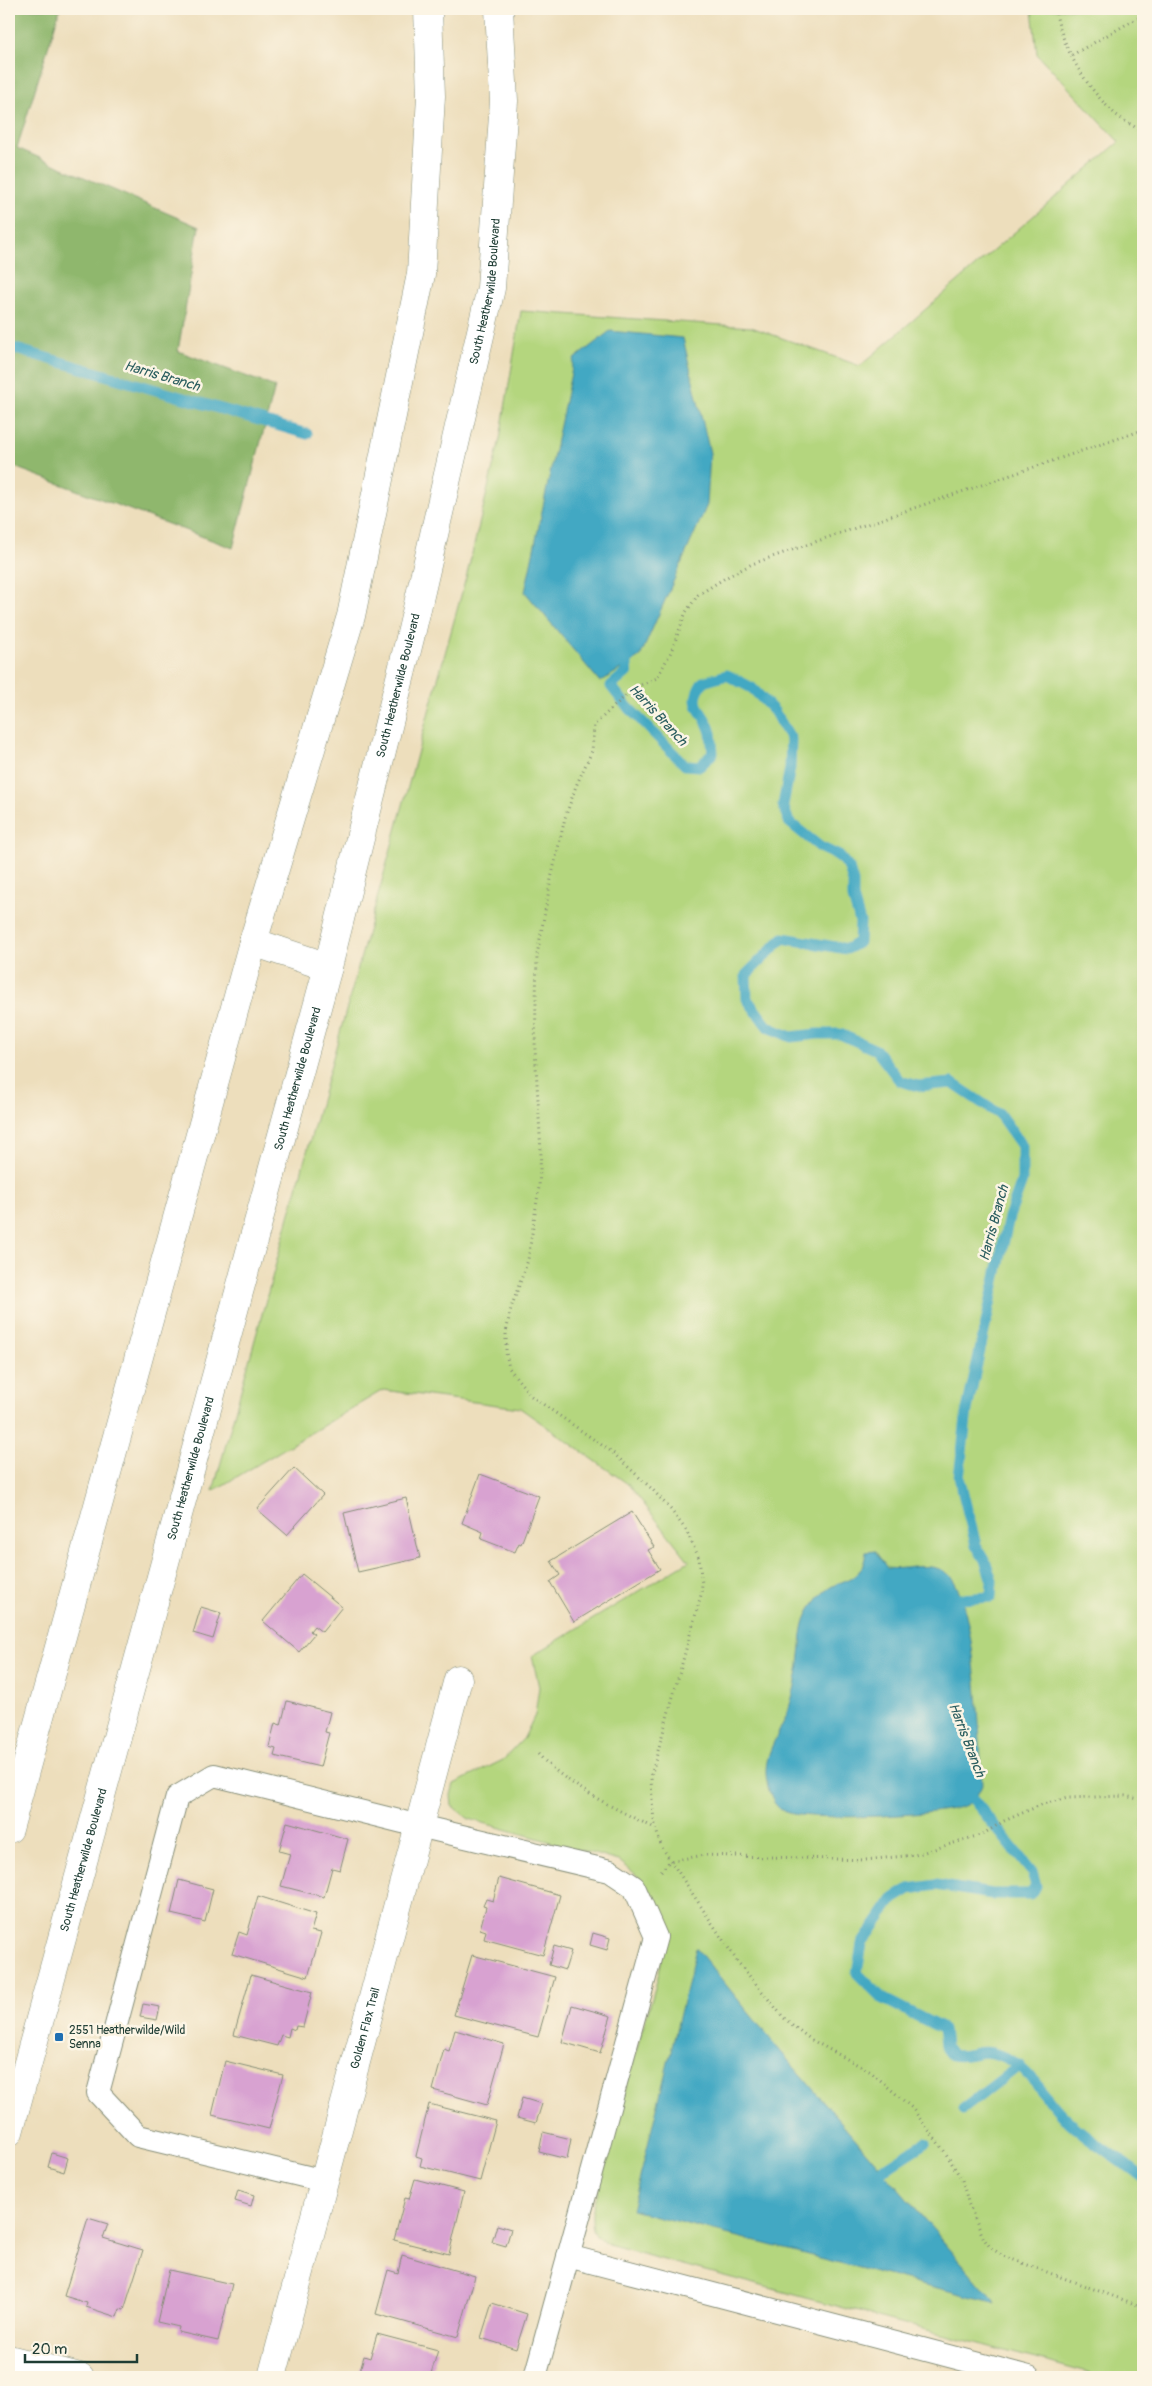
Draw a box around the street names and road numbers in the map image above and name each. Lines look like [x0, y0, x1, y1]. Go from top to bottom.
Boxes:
street label: South Heatherwilde Boulevard [466, 218, 503, 366]
street label: South Heatherwilde Boulevard [373, 612, 423, 759]
street label: South Heatherwilde Boulevard [271, 1005, 324, 1152]
street label: South Heatherwilde Boulevard [164, 1395, 218, 1542]
street label: South Heatherwilde Boulevard [57, 1786, 110, 1933]
street label: Golden Flax Trail [347, 1986, 383, 2071]

